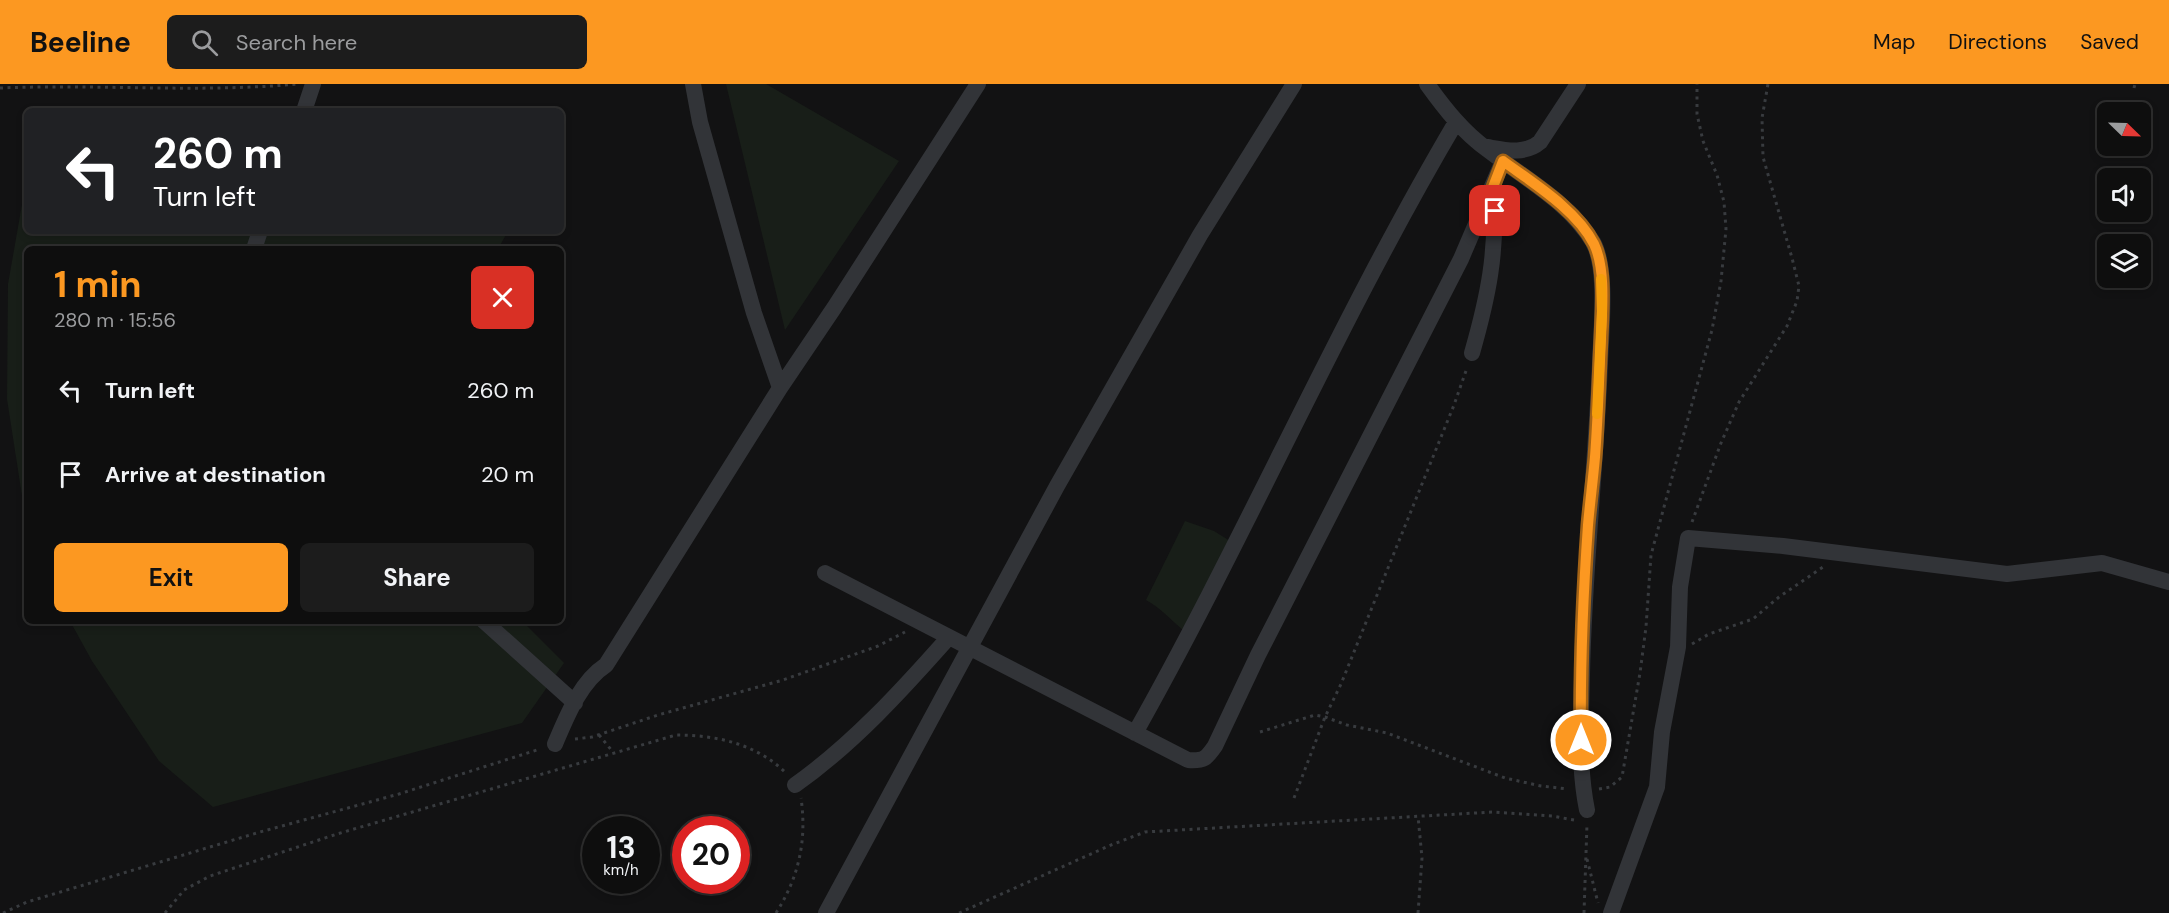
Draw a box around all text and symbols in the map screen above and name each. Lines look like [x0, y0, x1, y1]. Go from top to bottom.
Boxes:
search box [167, 15, 587, 69]
text: Beeline [30, 24, 131, 61]
icon: search [188, 26, 221, 59]
text: Search here [236, 28, 357, 57]
text: Map [1873, 28, 1915, 56]
text: Directions [1948, 28, 2047, 56]
text: Saved [2080, 28, 2139, 56]
north arrow [2097, 102, 2151, 156]
map controls [2097, 102, 2151, 288]
text: 260 m [153, 126, 283, 181]
icon: left [54, 132, 132, 210]
button: sound [2097, 168, 2151, 222]
text: Turn left [153, 179, 256, 214]
pin [1469, 185, 1520, 236]
icon: arrive [1478, 194, 1511, 227]
button: layers [2097, 234, 2151, 288]
text: 1 min [54, 261, 142, 308]
button: close [471, 266, 534, 329]
text: 280 m · 15:56 [54, 307, 176, 333]
icon: left [54, 374, 87, 407]
text: Turn left [105, 376, 195, 405]
text: 260 m [467, 376, 534, 405]
icon: arrive [54, 458, 87, 491]
text: Arrive at destination [105, 460, 326, 489]
text: 20 m [481, 460, 534, 489]
button: Exit [54, 543, 288, 612]
button: Share [300, 543, 534, 612]
position arrow [1549, 708, 1613, 772]
speed limit sign: 20 [672, 816, 750, 894]
text: 13 [606, 828, 636, 867]
text: km/h [603, 860, 639, 880]

